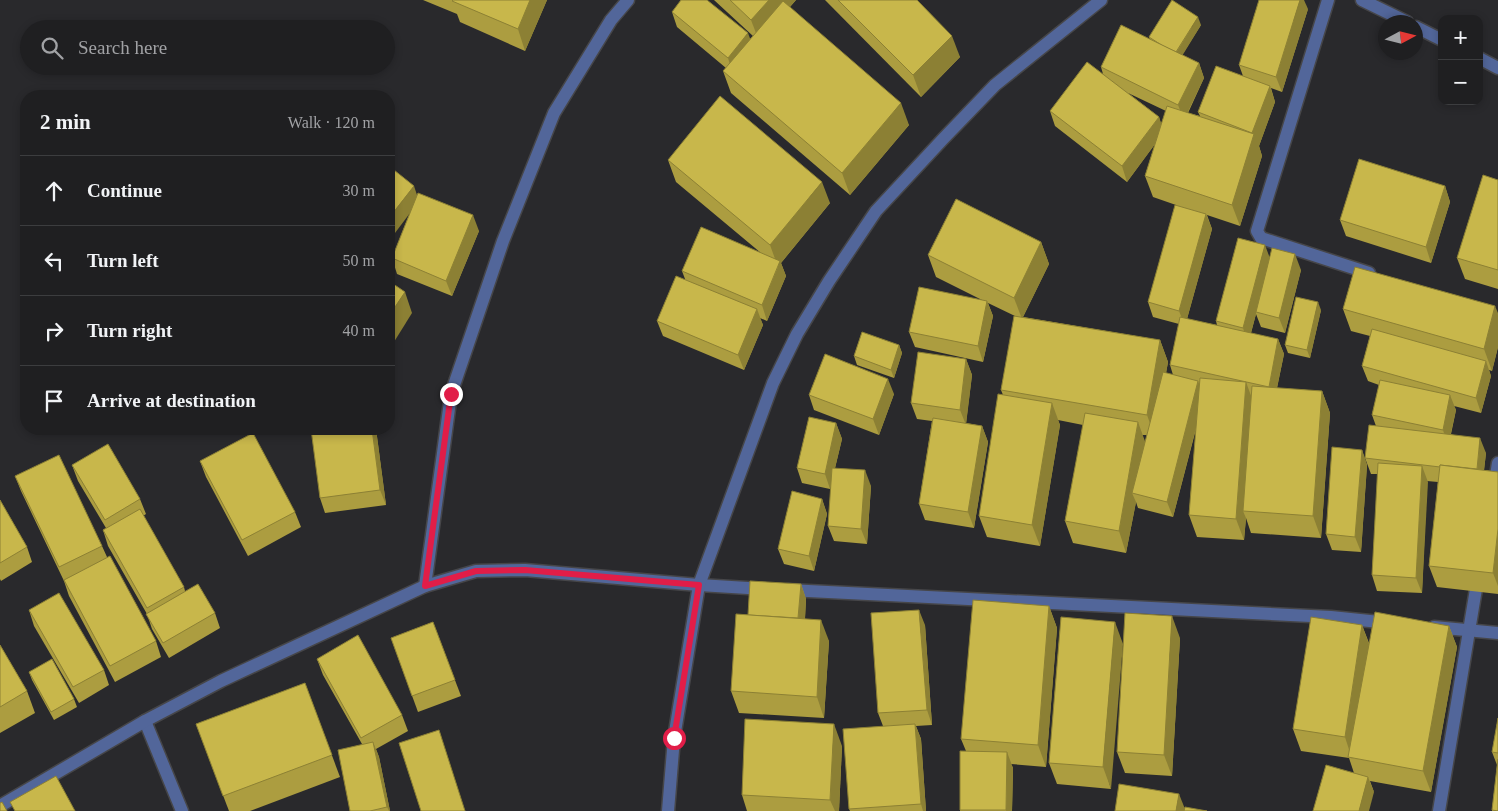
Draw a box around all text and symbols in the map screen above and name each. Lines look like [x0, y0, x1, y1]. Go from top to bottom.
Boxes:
north arrow [1378, 15, 1423, 60]
map controls [1438, 15, 1483, 105]
button: + [1438, 15, 1483, 60]
search box [20, 20, 395, 75]
icon: search [38, 34, 66, 62]
text: Search here [78, 37, 167, 58]
button: − [1438, 60, 1483, 105]
text: 2 min [40, 110, 91, 134]
text: Walk · 120 m [288, 114, 375, 131]
icon: ahead [40, 177, 68, 205]
text: Continue [87, 180, 162, 201]
text: 30 m [343, 182, 375, 199]
icon: left [40, 247, 68, 275]
text: Turn left [87, 250, 159, 271]
text: 50 m [343, 252, 375, 269]
icon: right [40, 317, 68, 345]
text: Turn right [87, 320, 172, 341]
text: 40 m [343, 322, 375, 339]
route end [440, 383, 463, 406]
icon: arrive [40, 387, 68, 415]
text: Arrive at destination [87, 390, 256, 411]
route start [663, 727, 686, 750]

